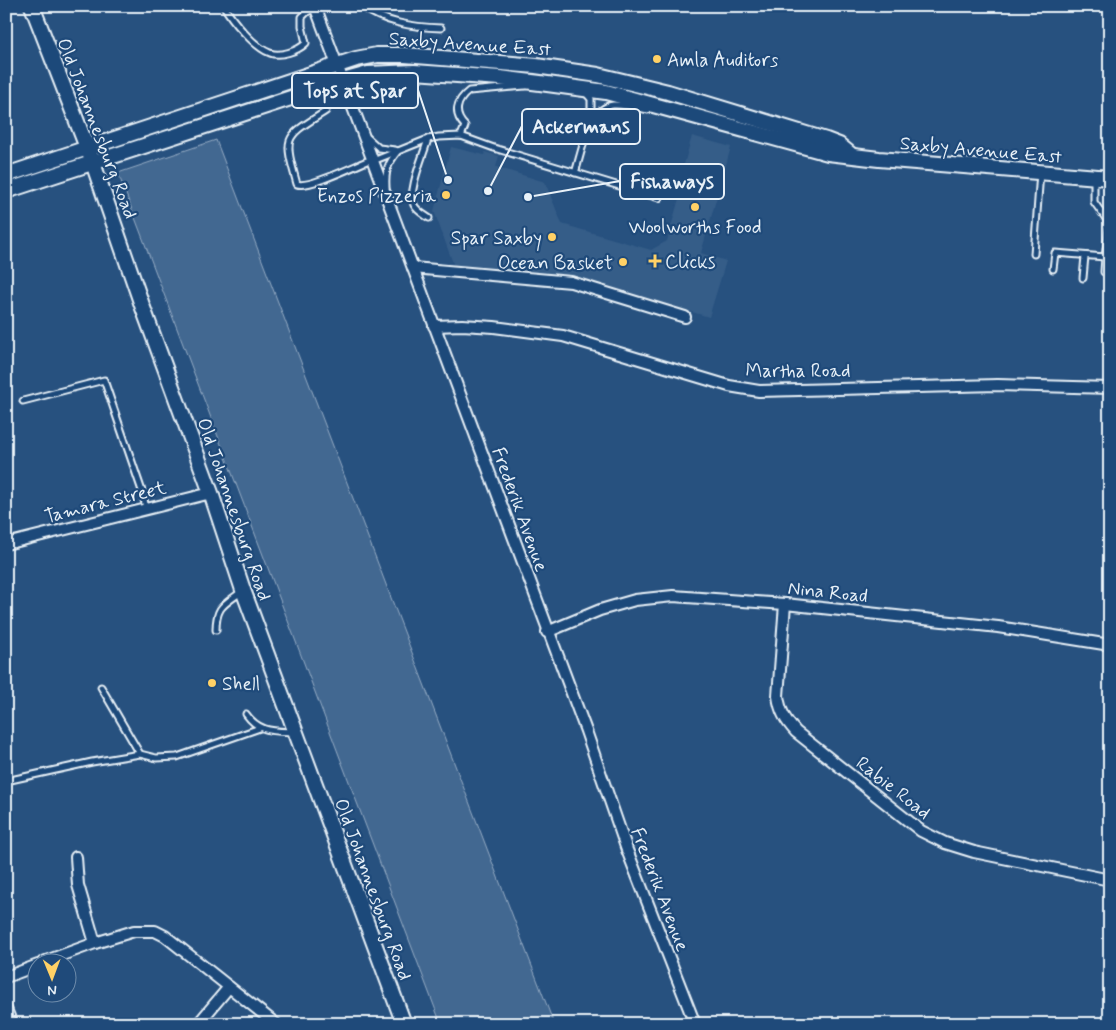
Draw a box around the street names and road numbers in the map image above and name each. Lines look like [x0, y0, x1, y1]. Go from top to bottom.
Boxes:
street label: Saxby Avenue East [388, 26, 552, 64]
street label: Old Johannesburg Road [50, 35, 143, 223]
street label: Saxby Avenue East [899, 131, 1063, 171]
street label: Martha Road [746, 359, 850, 384]
street label: Old Johannesburg Road [190, 415, 277, 605]
street label: Frederik Avenue [486, 444, 554, 575]
street label: Tamara Street [42, 475, 169, 530]
street label: Nina Road [787, 576, 869, 609]
street label: Rabie Road [850, 751, 936, 825]
street label: Old Johannesburg Road [327, 795, 417, 984]
street label: Frederik Avenue [625, 824, 695, 955]

